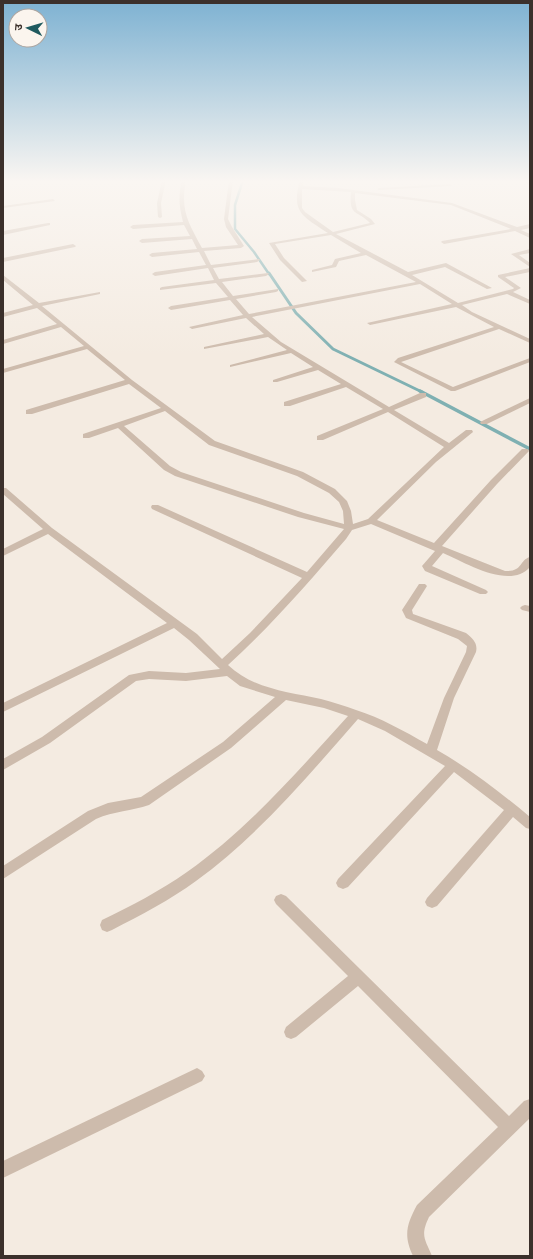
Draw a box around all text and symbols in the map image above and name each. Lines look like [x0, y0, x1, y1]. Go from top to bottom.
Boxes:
north arrow [8, 8, 48, 48]
text: उ [12, 23, 25, 31]

